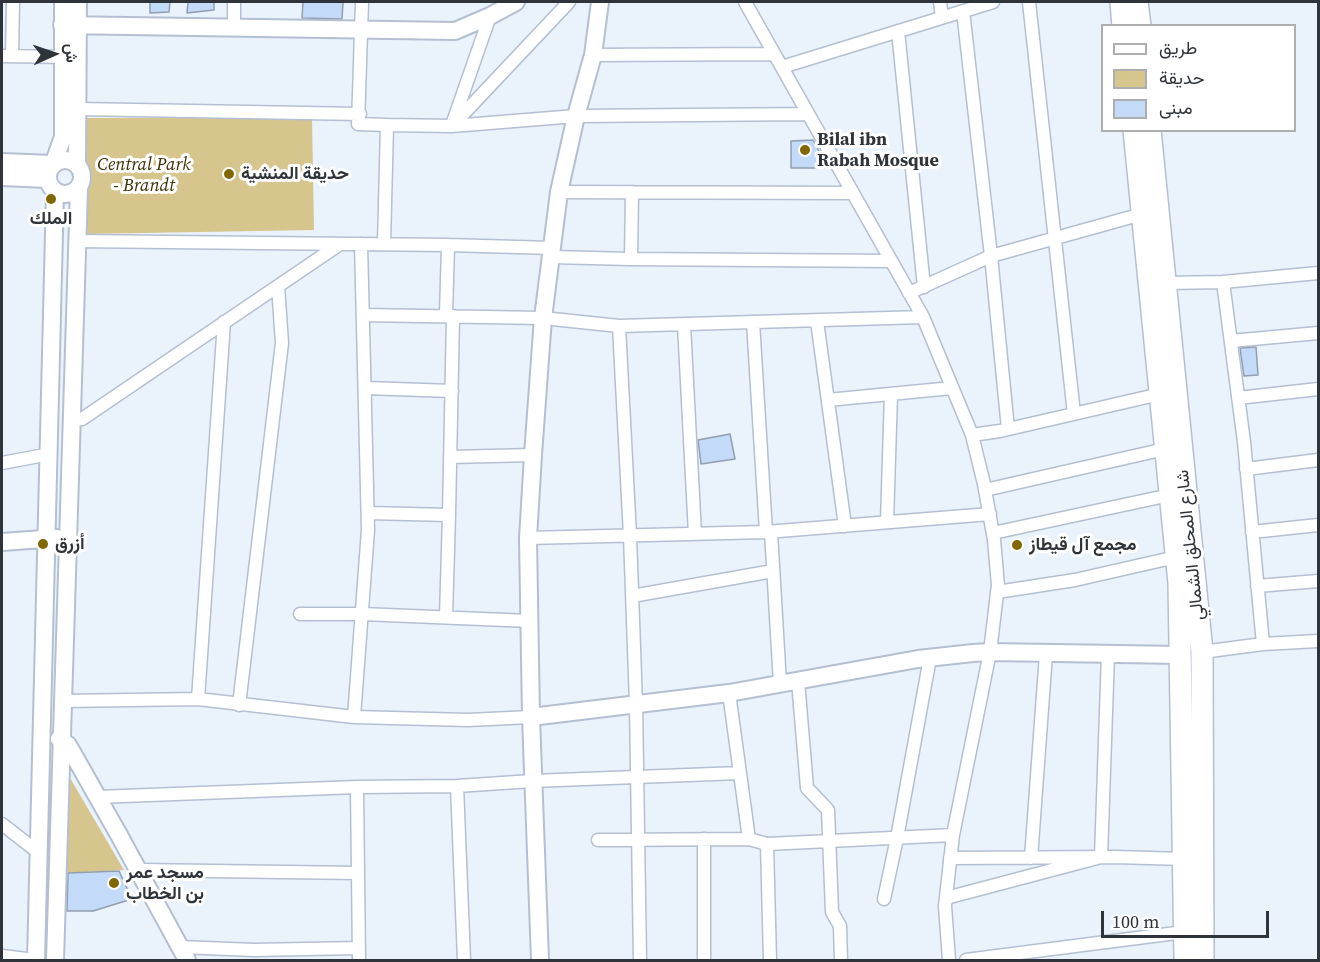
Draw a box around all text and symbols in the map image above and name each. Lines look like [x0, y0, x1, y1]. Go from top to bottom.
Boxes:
north arrow [24, 24, 84, 84]
legend [1101, 24, 1296, 132]
text: طريق [1159, 35, 1197, 60]
text: ش [60, 43, 83, 63]
text: حديقة [1159, 65, 1205, 90]
text: مبنى [1159, 95, 1193, 120]
place label: Bilal ibn Rabah Mosque [817, 129, 939, 172]
marker: Bilal ibn Rabah Mosque [798, 143, 812, 157]
park label: Central Park - Brandt [97, 154, 191, 196]
place label: حديقة المنشية [241, 163, 349, 185]
marker: حديقة المنشية [222, 167, 236, 181]
marker: الملك [44, 192, 58, 206]
place label: الملك [30, 208, 72, 230]
street label: شارع المحلق الشمالي [1172, 469, 1210, 621]
place label: أزرق [55, 533, 85, 555]
place label: مجمع آل قيطاز [1029, 534, 1136, 556]
marker: أزرق [36, 537, 50, 551]
marker: مجمع آل قيطاز [1010, 538, 1024, 552]
place label: مسجد عمر بن الخطاب [126, 862, 204, 904]
marker: مسجد عمر بن الخطاب [107, 876, 121, 890]
scale bar [1104, 899, 1272, 937]
text: 100 m [1112, 909, 1159, 934]

